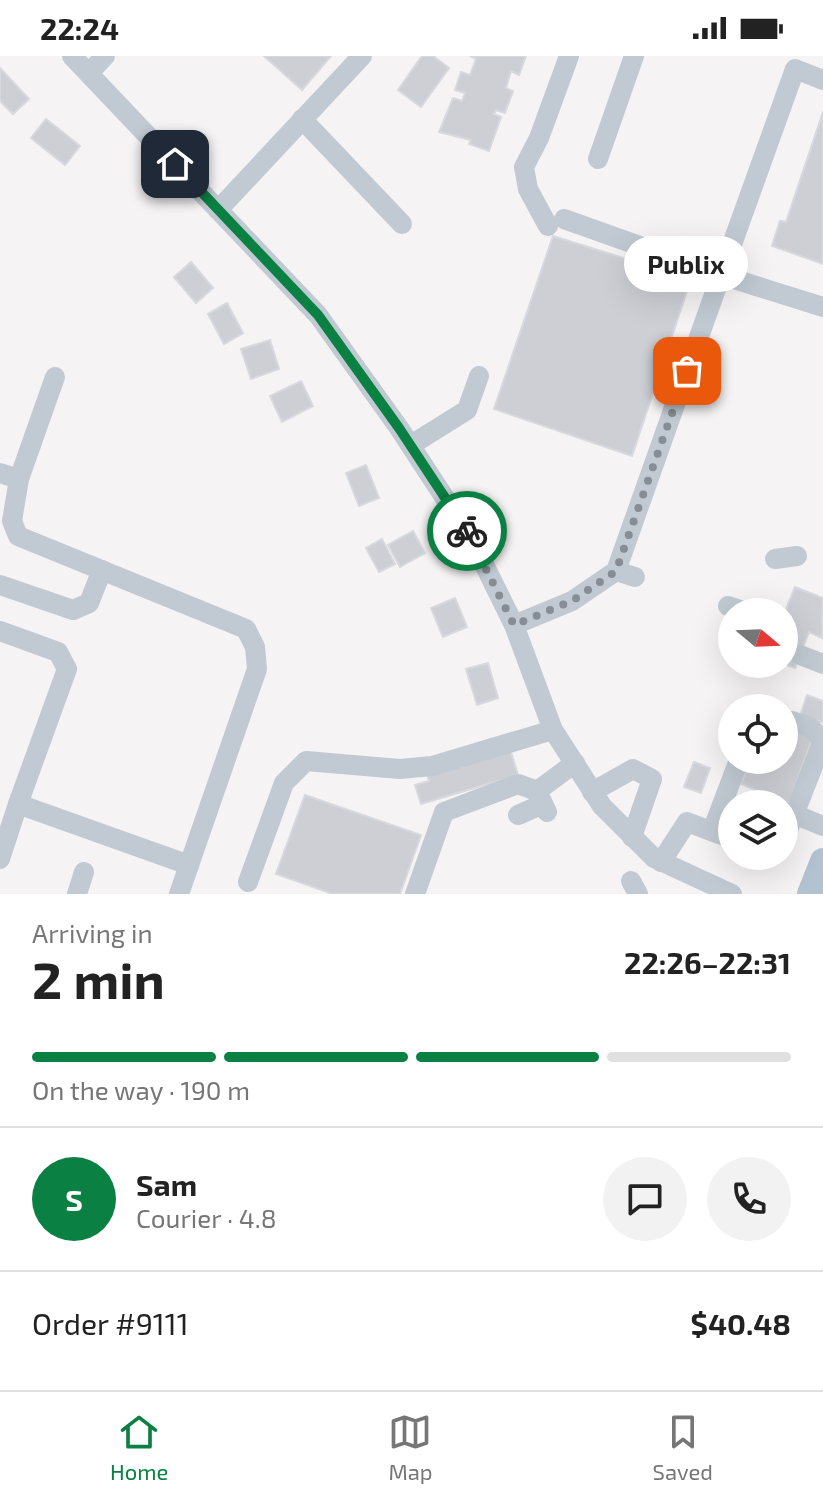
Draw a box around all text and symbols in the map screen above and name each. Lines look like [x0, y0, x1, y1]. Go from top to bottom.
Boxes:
text: 22:24 [40, 10, 119, 46]
pin [141, 130, 209, 198]
icon: home [153, 142, 197, 186]
callout: Publix [625, 235, 749, 291]
text: Publix [647, 248, 725, 279]
pin [653, 337, 721, 405]
icon: bag [665, 349, 709, 393]
courier [427, 491, 507, 571]
icon: bike [445, 509, 489, 553]
north arrow [718, 598, 798, 678]
map controls [718, 598, 798, 870]
button: locate [718, 694, 798, 774]
button: layers [718, 790, 798, 870]
text: Arriving in [32, 917, 153, 948]
text: 22:26–22:31 [624, 944, 791, 980]
text: 2 min [32, 947, 165, 1009]
text: On the way · 190 m [32, 1074, 250, 1105]
button: chat [603, 1157, 687, 1241]
button: phone [707, 1157, 791, 1241]
text: Sam [136, 1166, 197, 1202]
text: S [65, 1181, 83, 1217]
text: Courier · 4.8 [136, 1202, 277, 1233]
text: Order #9111 [32, 1305, 189, 1341]
text: $40.48 [691, 1305, 791, 1341]
tab: Home [110, 1410, 168, 1484]
tab: Map [388, 1410, 433, 1484]
tab: Saved [653, 1410, 713, 1484]

